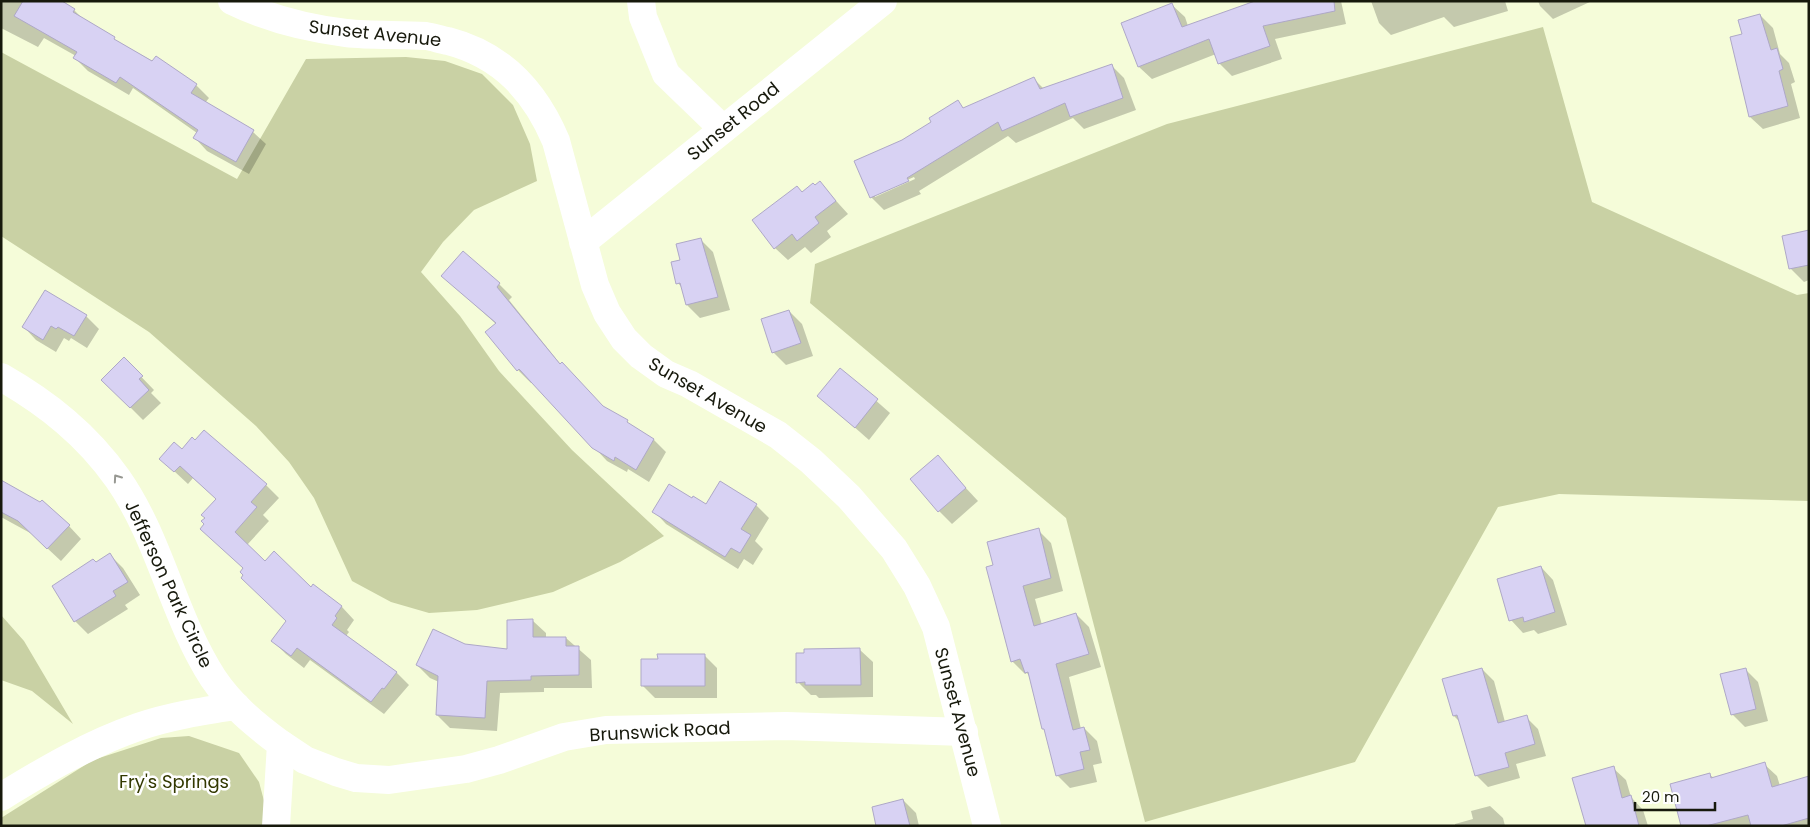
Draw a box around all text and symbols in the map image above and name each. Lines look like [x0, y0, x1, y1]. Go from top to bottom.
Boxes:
street label: Sunset Avenue [308, 14, 442, 52]
street label: Sunset Road [681, 76, 785, 166]
street label: Sunset Avenue [644, 351, 772, 439]
one-way arrow [114, 474, 123, 484]
street label: Jefferson Park Circle [119, 496, 219, 672]
street label: Sunset Avenue [929, 644, 987, 780]
street label: Brunswick Road [589, 715, 731, 747]
park label: Fry's Springs [119, 769, 229, 794]
scale bar [1635, 780, 1715, 812]
text: 20 m [1642, 786, 1680, 807]

